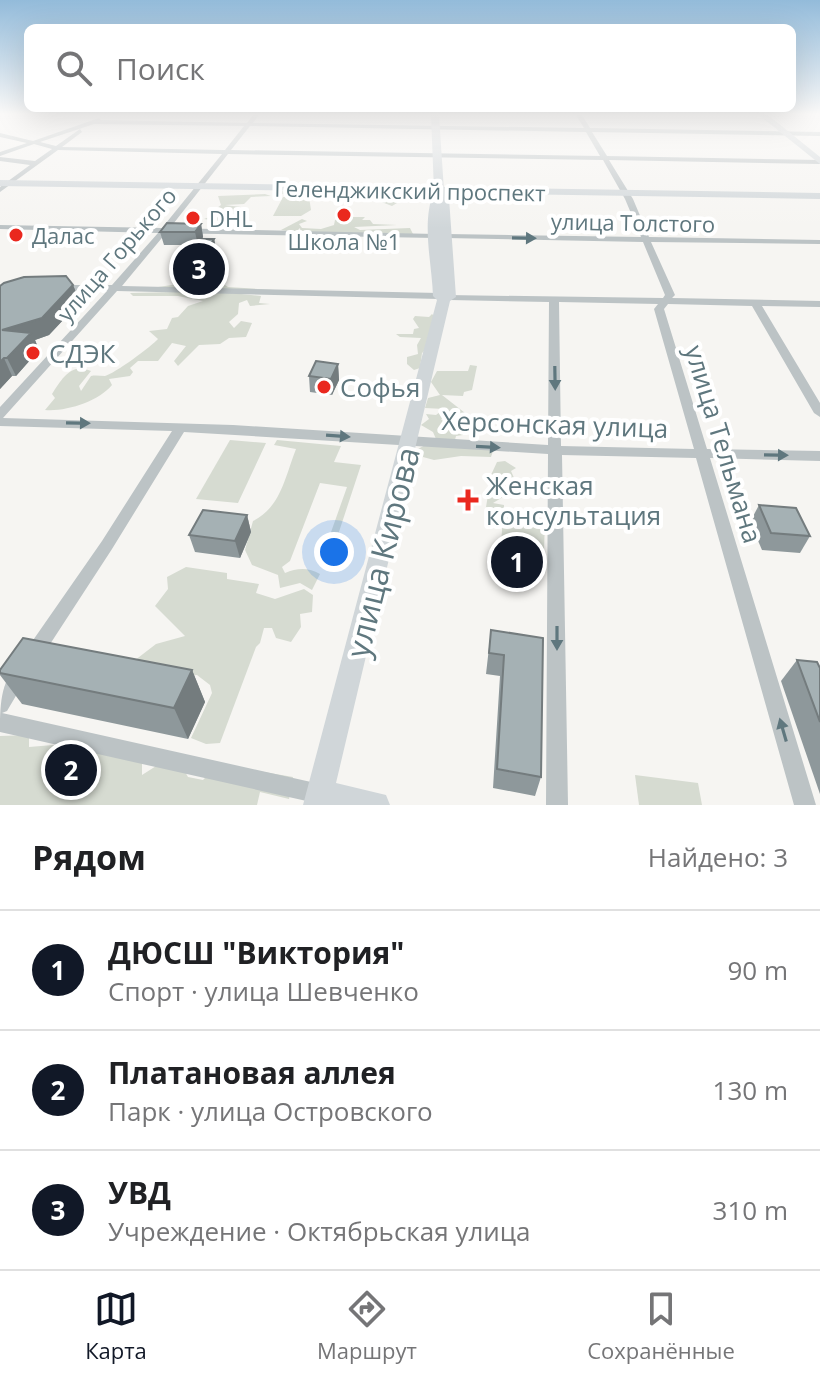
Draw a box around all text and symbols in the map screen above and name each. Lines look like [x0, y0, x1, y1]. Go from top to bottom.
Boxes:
search box [24, 24, 796, 112]
icon: search [52, 46, 96, 90]
text: Поиск [116, 48, 205, 89]
street label: Геленджикский проспект [274, 173, 546, 207]
street label: улица Горького [50, 181, 182, 327]
place label: DHL [209, 203, 253, 233]
marker: Школа №1 [335, 206, 353, 224]
street label: улица Толстого [551, 206, 715, 238]
marker: DHL [184, 209, 202, 227]
place label: Далас [32, 220, 95, 250]
marker: Далас [7, 226, 25, 244]
place label: Школа №1 [288, 226, 400, 256]
one-way arrow [512, 232, 537, 245]
pin: 3 [173, 239, 225, 299]
place label: СДЭК [49, 335, 116, 371]
street label: улица Тельмана [677, 340, 771, 548]
marker: СДЭК [24, 344, 42, 362]
one-way arrow [549, 366, 561, 391]
place label: Софья [340, 369, 420, 405]
marker: Софья [315, 378, 333, 396]
street label: Херсонская улица [441, 402, 669, 446]
one-way arrow [66, 417, 91, 429]
one-way arrow [326, 430, 351, 443]
one-way arrow [476, 441, 501, 454]
street label: улица Кирова [335, 442, 429, 662]
one-way arrow [764, 449, 789, 461]
place label: Женская консультация [486, 467, 661, 533]
marker: Женская консультация [457, 489, 479, 511]
your location [314, 532, 354, 572]
pin: 1 [491, 532, 543, 592]
one-way arrow [551, 626, 563, 651]
one-way arrow [776, 718, 789, 742]
pin: 2 [45, 740, 97, 800]
text: Рядом [32, 834, 146, 880]
text: Найдено: 3 [648, 839, 788, 875]
text: ДЮСШ "Виктория" [108, 932, 404, 973]
text: 1 [51, 952, 65, 988]
text: 90 m [727, 952, 788, 988]
text: Спорт · улица Шевченко [108, 973, 419, 1009]
text: Платановая аллея [108, 1052, 396, 1093]
text: 2 [51, 1072, 65, 1108]
text: 130 m [713, 1072, 788, 1108]
text: Парк · улица Островского [108, 1093, 433, 1129]
text: УВД [108, 1172, 171, 1213]
text: 3 [51, 1192, 65, 1228]
text: 310 m [713, 1192, 788, 1228]
text: Учреждение · Октябрьская улица [108, 1213, 531, 1249]
tab: Карта [85, 1287, 147, 1365]
tab: Маршрут [317, 1287, 417, 1365]
tab: Сохранённые [587, 1287, 735, 1365]

